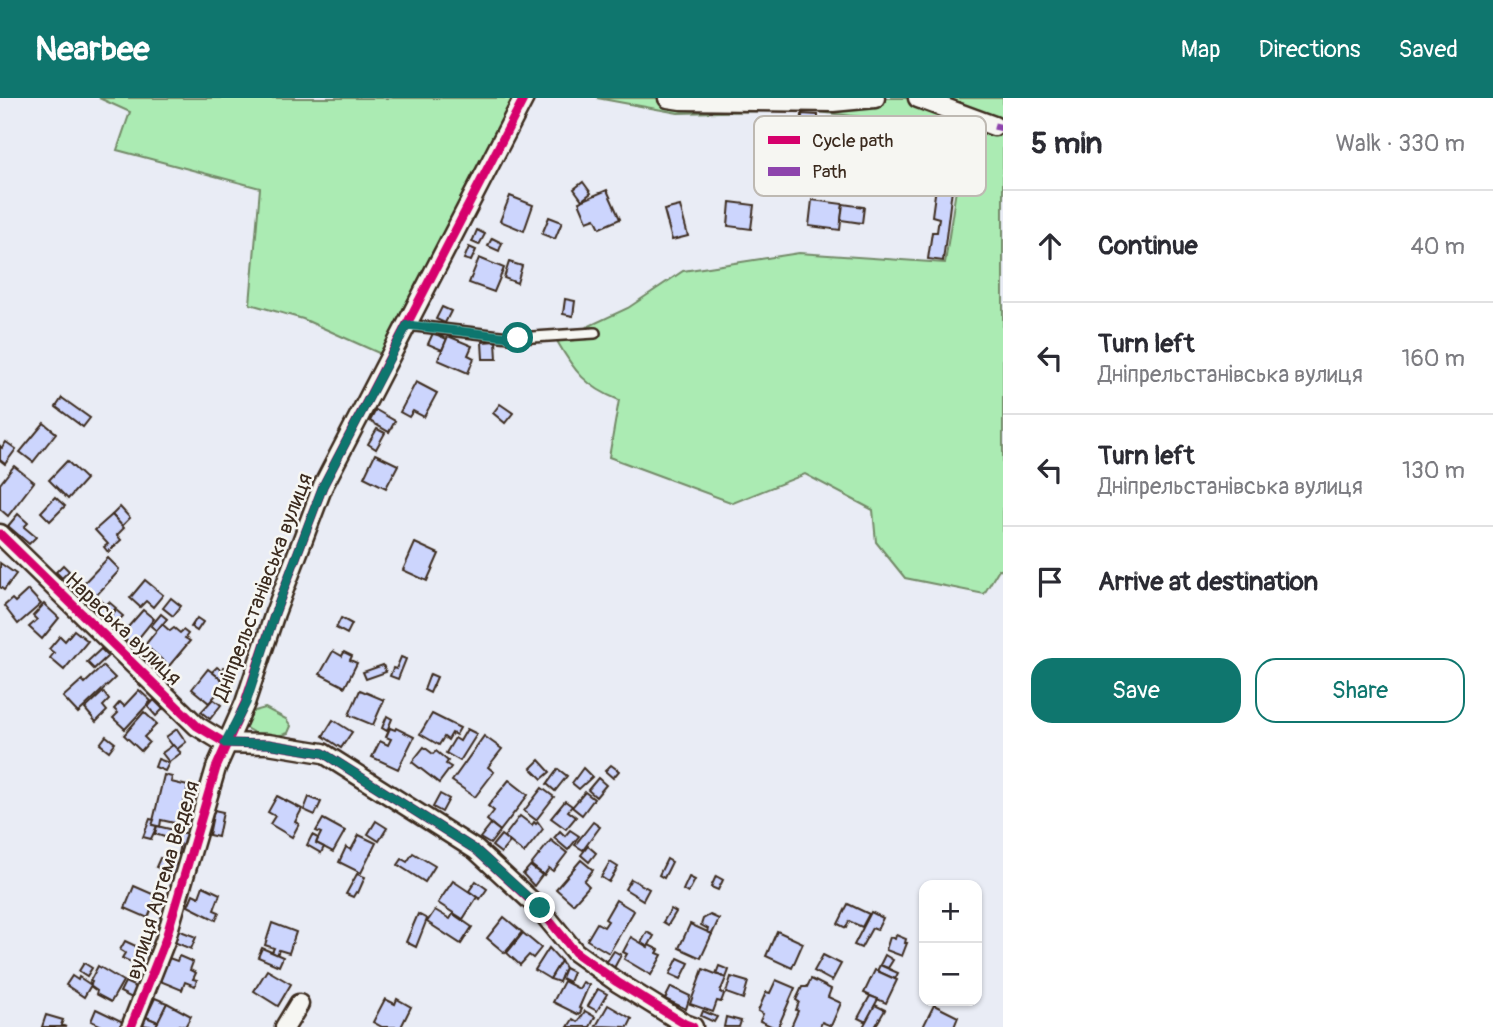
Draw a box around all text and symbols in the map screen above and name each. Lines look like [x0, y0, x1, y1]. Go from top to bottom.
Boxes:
text: Nearbee [35, 29, 149, 70]
text: Map [1181, 35, 1221, 64]
text: Directions [1259, 35, 1360, 64]
text: Saved [1398, 35, 1458, 64]
legend [754, 116, 986, 196]
text: 5 min [1031, 125, 1102, 162]
text: Cycle path [812, 129, 893, 153]
text: Walk · 330 m [1335, 129, 1465, 158]
text: Path [812, 160, 847, 184]
icon: ahead [1031, 227, 1069, 265]
text: Continue [1098, 230, 1198, 262]
text: 40 m [1411, 232, 1465, 261]
route start [502, 322, 533, 353]
text: Turn left [1098, 328, 1194, 360]
icon: left [1031, 339, 1069, 377]
text: 160 m [1401, 344, 1465, 373]
text: Дніпрельстанівська вулиця [1098, 360, 1363, 389]
text: Turn left [1098, 440, 1194, 472]
icon: left [1031, 451, 1069, 489]
text: 130 m [1402, 456, 1465, 485]
street label: Дніпрельстанівська вулиця [207, 469, 319, 706]
text: Дніпрельстанівська вулиця [1098, 472, 1363, 501]
icon: arrive [1031, 563, 1069, 601]
text: Arrive at destination [1098, 566, 1318, 598]
street label: Нарвська вулиця [59, 567, 187, 691]
button: Save [1031, 658, 1241, 723]
button: Share [1255, 658, 1465, 723]
street label: вулиця Артема Веделя [120, 778, 206, 982]
map controls [919, 880, 982, 1006]
button: + [919, 880, 982, 943]
route end [524, 892, 555, 923]
button: − [919, 943, 982, 1006]

